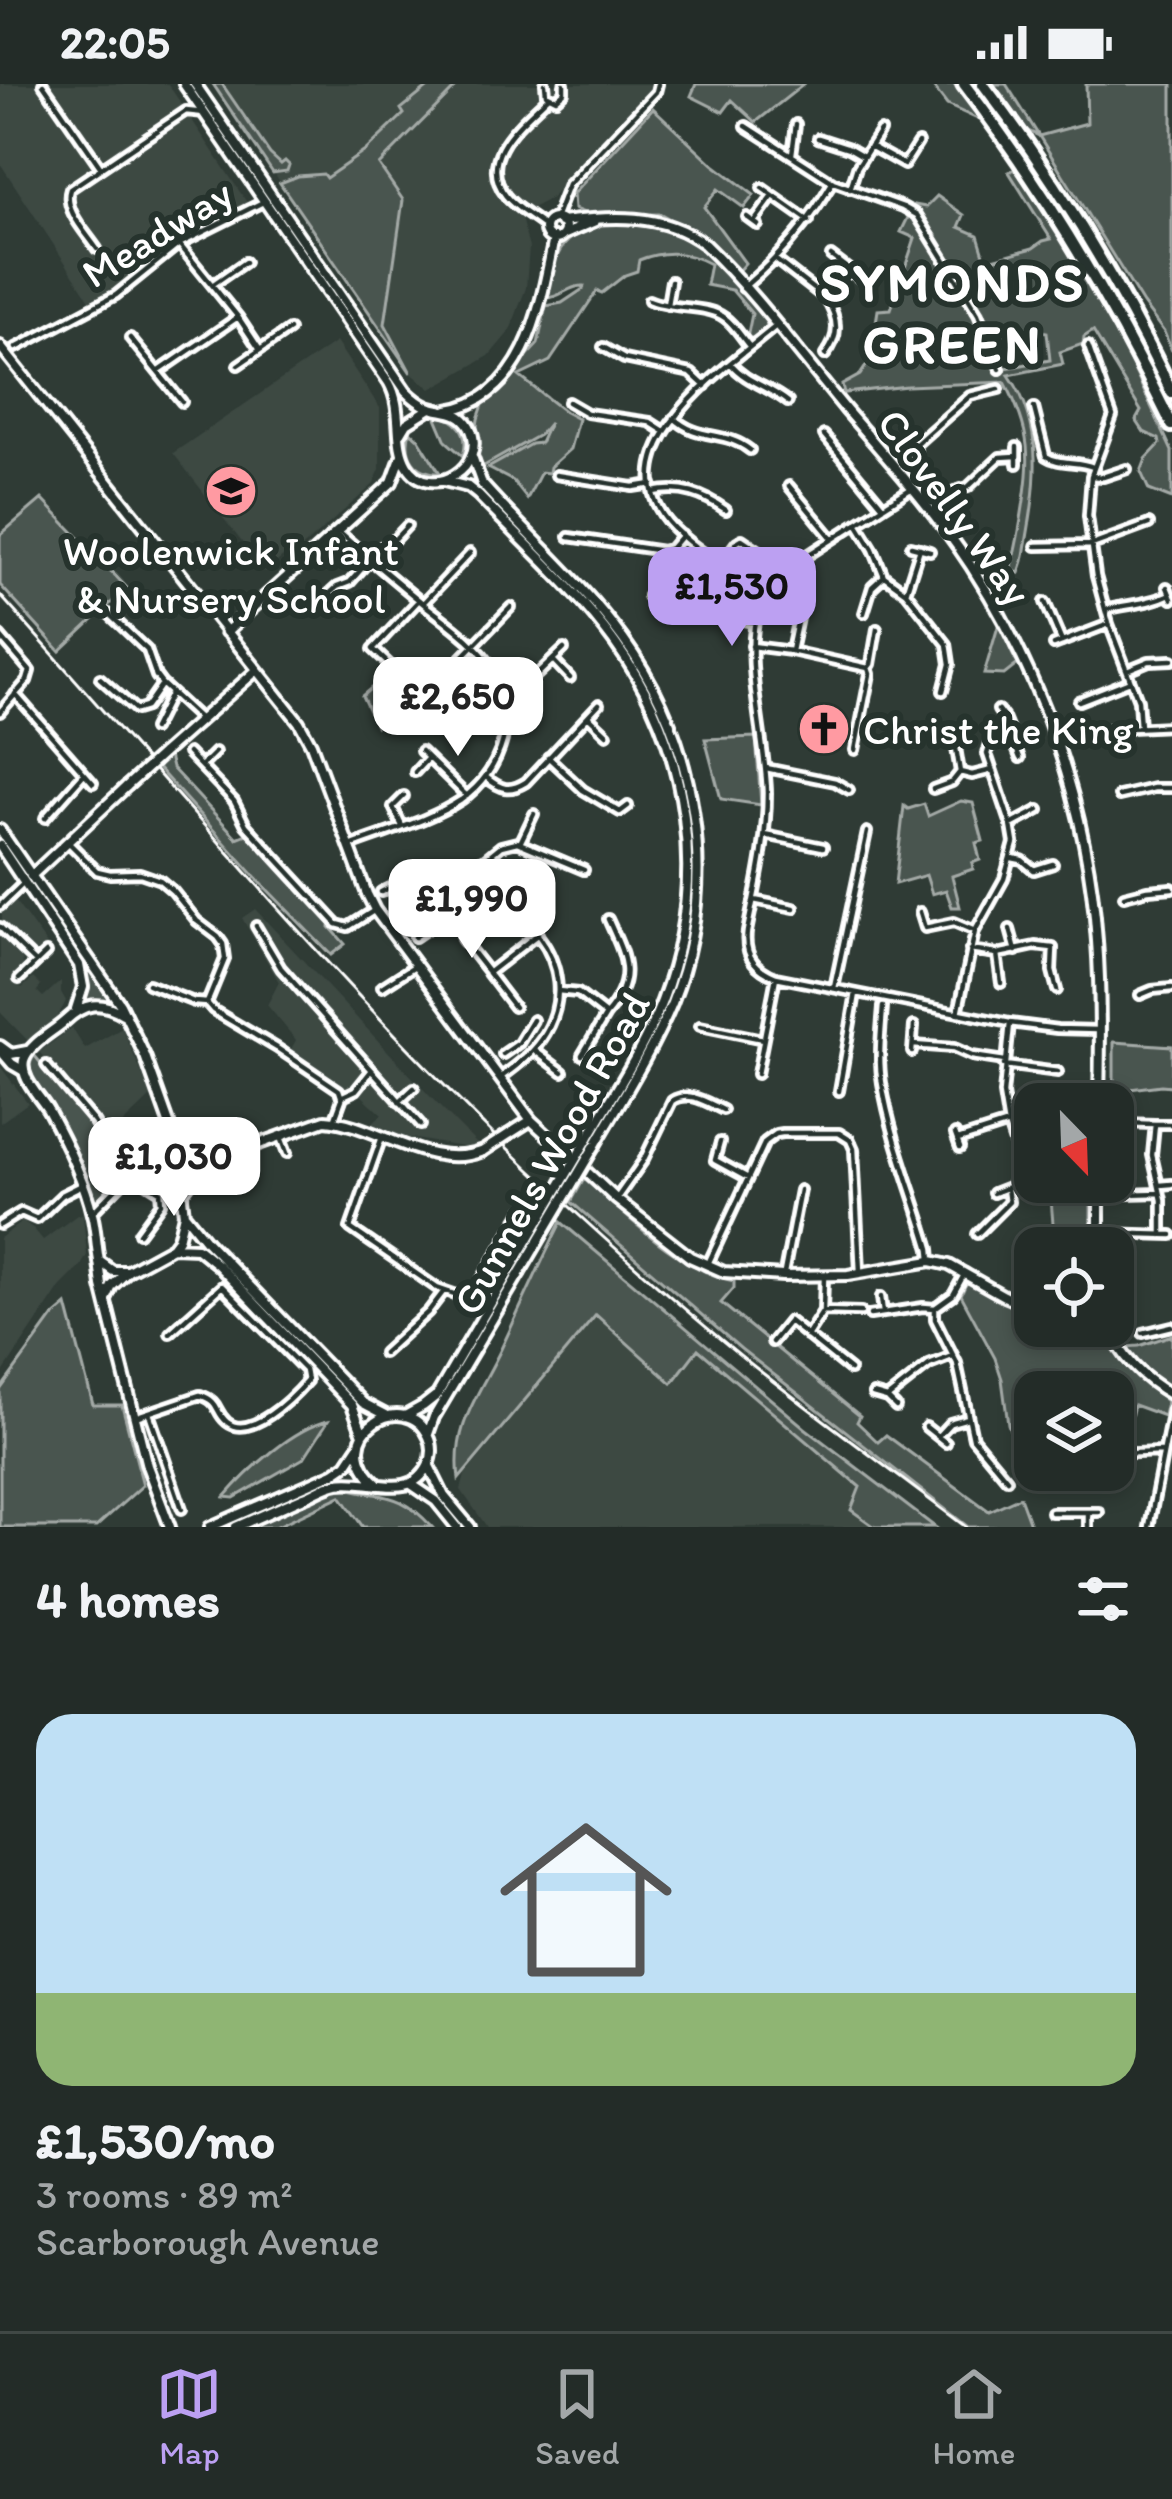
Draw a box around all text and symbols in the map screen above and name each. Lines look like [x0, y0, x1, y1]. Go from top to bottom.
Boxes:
text: 22:05 [60, 15, 170, 69]
street label: Meadway [73, 167, 242, 299]
district label: SYMONDS GREEN [820, 250, 1086, 377]
street label: Clovelly Way [867, 399, 1043, 615]
school or university icon: Woolenwick Infant & Nursery School [203, 463, 259, 519]
place label: Woolenwick Infant & Nursery School [63, 525, 399, 624]
pin: £1,530 [634, 547, 830, 649]
text: £1,530 [675, 562, 789, 609]
pin: £2,650 [360, 657, 556, 759]
text: £2,650 [400, 672, 516, 719]
church icon: Christ the King [796, 701, 852, 757]
place label: Christ the King [863, 704, 1134, 755]
pin: £1,990 [374, 859, 570, 961]
text: £1,990 [415, 874, 529, 921]
street label: Gunnels Wood Road [441, 983, 661, 1323]
north arrow [1014, 1083, 1134, 1203]
map controls [1014, 1083, 1134, 1491]
pin: £1,030 [76, 1117, 272, 1219]
text: £1,030 [115, 1132, 233, 1179]
button: locate [1014, 1227, 1134, 1347]
button: layers [1014, 1371, 1134, 1491]
icon: filters [1070, 1566, 1136, 1632]
text: 4 homes [36, 1569, 220, 1630]
icon: home [478, 1792, 694, 2008]
text: £1,530/mo [36, 2110, 275, 2171]
text: 3 rooms · 89 m² [36, 2171, 293, 2218]
text: Scarborough Avenue [36, 2218, 380, 2265]
tab: Map [156, 2361, 222, 2472]
tab: Saved [535, 2361, 620, 2472]
tab: Home [932, 2361, 1016, 2472]

